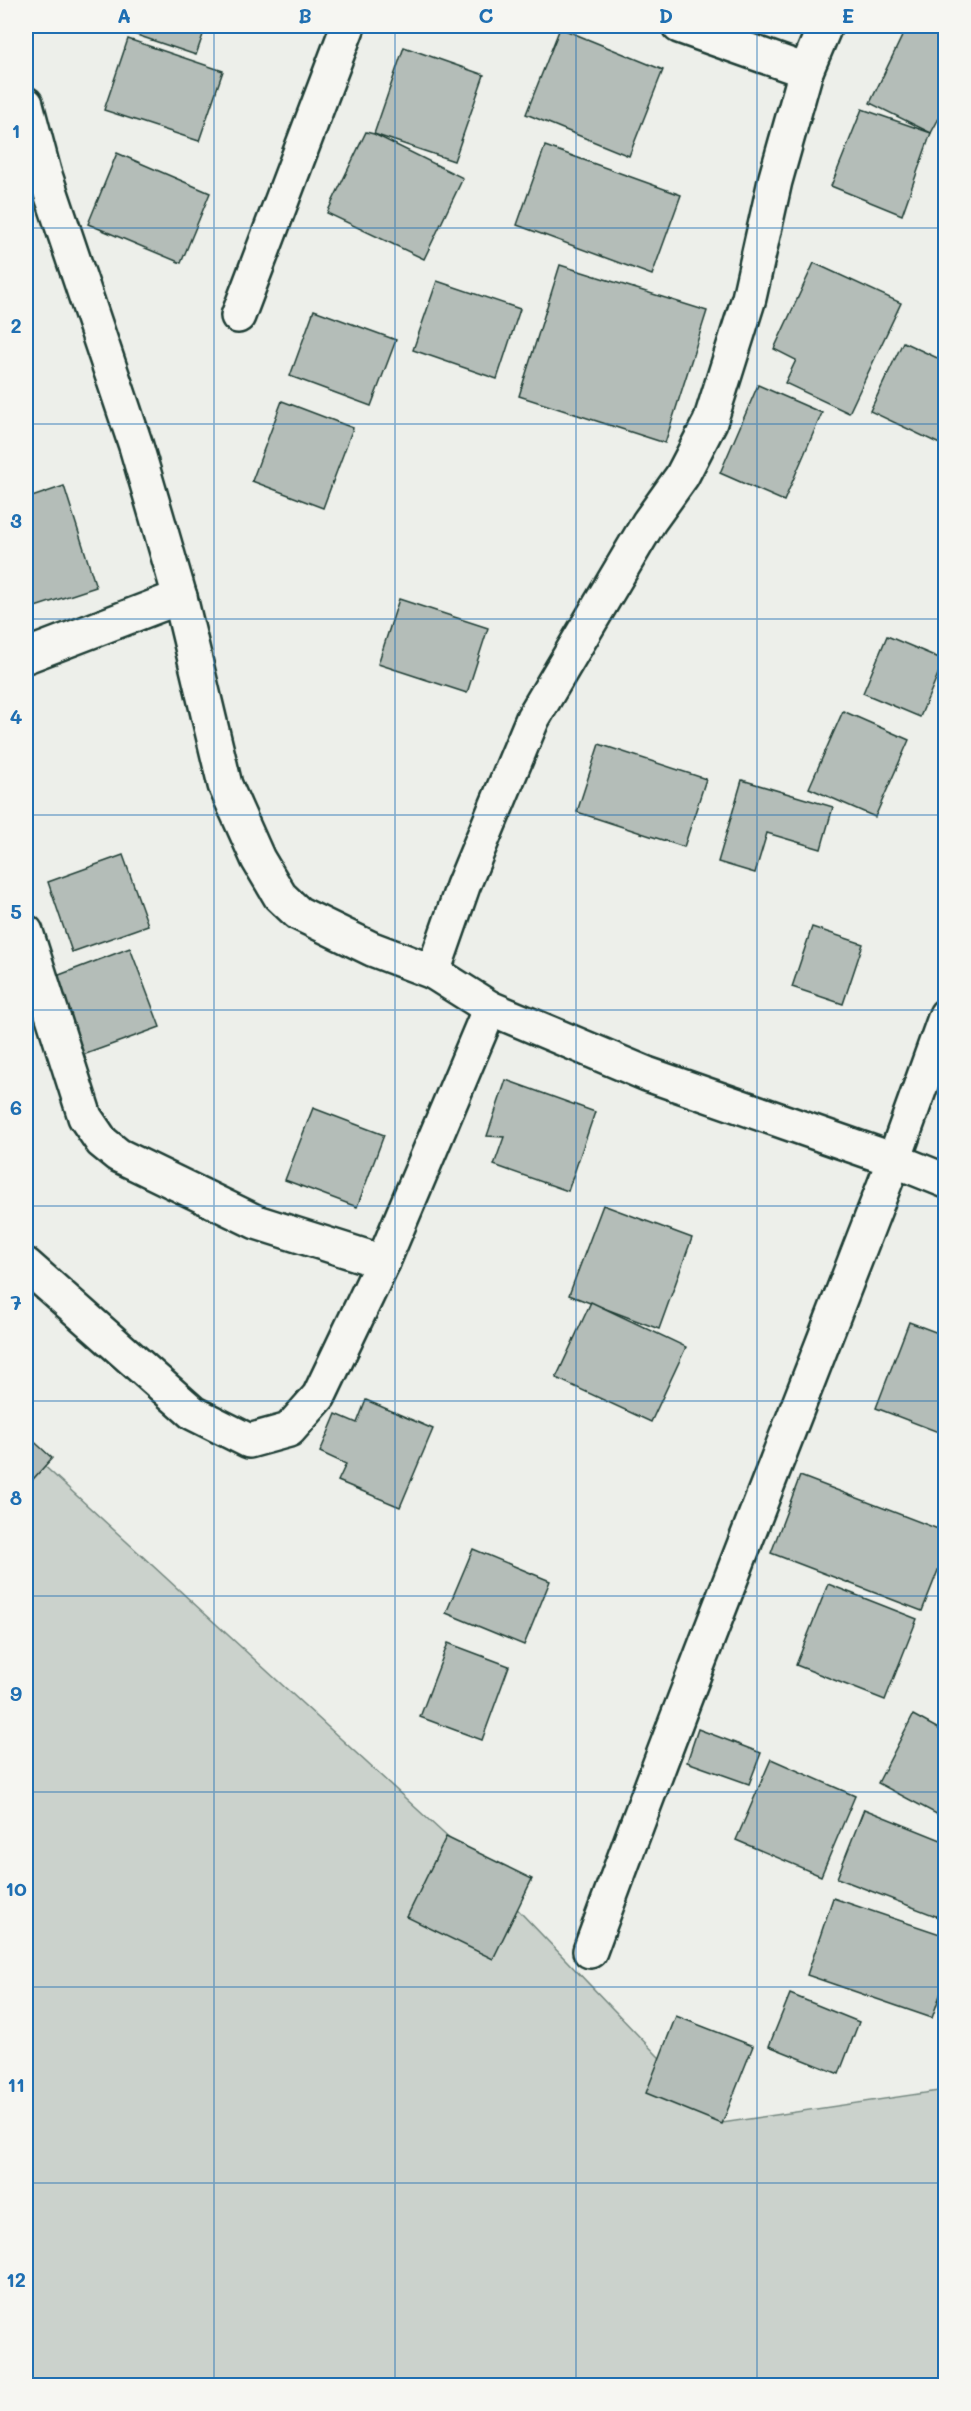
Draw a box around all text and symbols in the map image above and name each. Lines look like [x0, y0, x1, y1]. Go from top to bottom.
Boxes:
text: A [117, 2, 131, 28]
text: B [298, 2, 312, 28]
text: C [479, 2, 494, 28]
text: D [659, 2, 673, 28]
text: E [842, 2, 854, 28]
text: 1 [12, 117, 20, 143]
text: 2 [10, 312, 22, 338]
text: 3 [10, 507, 22, 533]
text: 4 [10, 703, 23, 729]
text: 5 [10, 898, 22, 924]
text: 6 [10, 1094, 22, 1120]
text: 7 [10, 1289, 22, 1315]
text: 8 [10, 1484, 22, 1510]
text: 9 [10, 1680, 22, 1706]
text: 10 [5, 1875, 27, 1901]
text: 11 [7, 2071, 25, 2097]
text: 12 [6, 2266, 26, 2292]

